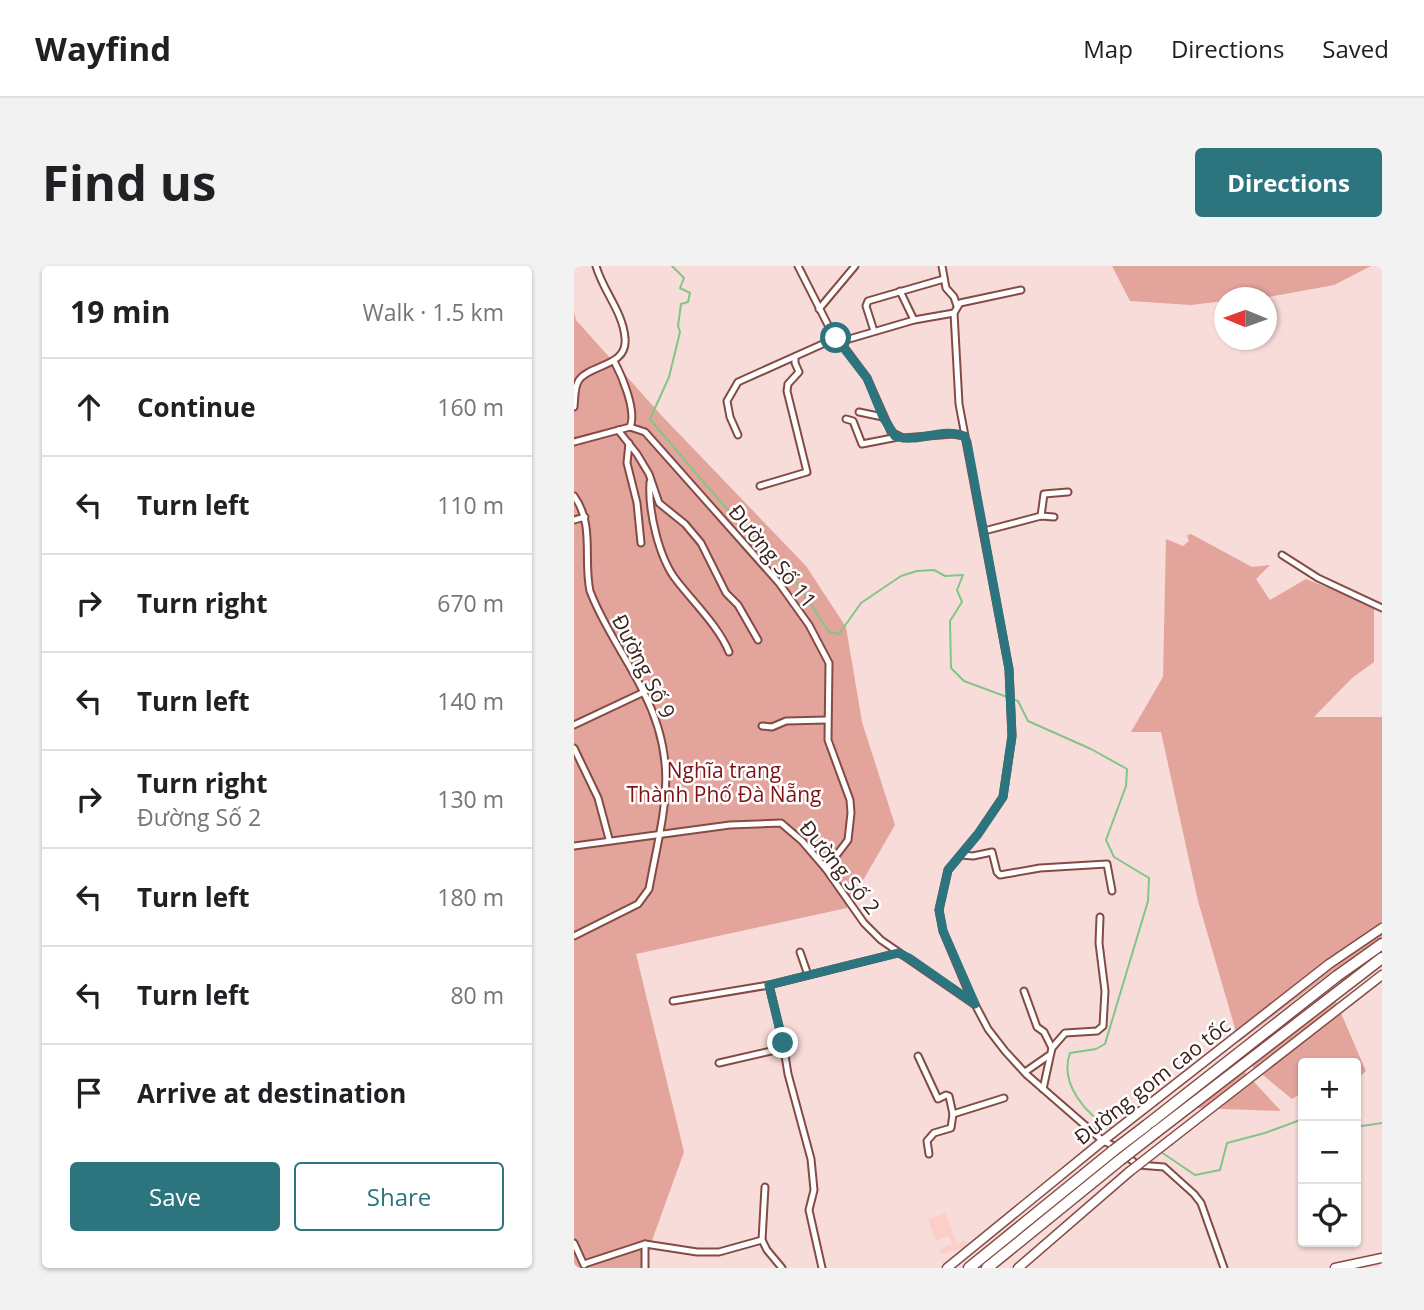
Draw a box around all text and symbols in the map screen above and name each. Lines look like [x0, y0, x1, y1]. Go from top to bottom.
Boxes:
text: Wayfind [35, 26, 171, 71]
text: Map [1083, 32, 1133, 65]
text: Directions [1171, 32, 1284, 65]
text: Saved [1322, 32, 1389, 65]
button: Directions [1195, 148, 1382, 217]
text: Find us [42, 149, 216, 215]
north arrow [1214, 287, 1277, 350]
text: 19 min [70, 291, 170, 332]
text: Walk · 1.5 km [362, 296, 504, 328]
route start [820, 322, 851, 353]
icon: ahead [70, 388, 108, 426]
text: Continue [137, 389, 256, 425]
text: 160 m [437, 391, 504, 423]
icon: left [70, 486, 108, 524]
text: Turn left [137, 487, 249, 523]
text: 110 m [437, 489, 504, 521]
street label: Đường Số 11 [723, 498, 823, 614]
icon: right [70, 584, 108, 622]
text: Turn right [137, 585, 268, 621]
text: 670 m [437, 587, 504, 619]
street label: Đường Số 9 [606, 609, 682, 723]
icon: left [70, 682, 108, 720]
text: Turn left [137, 683, 249, 719]
text: 140 m [437, 685, 504, 717]
park label: Nghĩa trang Thành Phố Đà Nẵng [626, 756, 822, 808]
text: Turn right [137, 765, 268, 801]
icon: right [70, 780, 108, 818]
text: 130 m [437, 783, 504, 815]
text: Đường Số 2 [137, 801, 261, 833]
street label: Đường Số 2 [793, 814, 887, 920]
icon: left [70, 878, 108, 916]
text: Turn left [137, 879, 249, 915]
text: 180 m [437, 881, 504, 913]
icon: left [70, 976, 108, 1014]
text: Turn left [137, 977, 249, 1013]
text: 80 m [450, 979, 504, 1011]
street label: Đường gom cao tốc [1068, 1011, 1236, 1151]
route end [767, 1027, 798, 1058]
map controls [1298, 1058, 1361, 1247]
button: + [1298, 1058, 1361, 1121]
icon: arrive [70, 1074, 108, 1112]
text: Arrive at destination [137, 1075, 406, 1111]
button: − [1298, 1121, 1361, 1184]
button: Save [70, 1162, 280, 1231]
button: Share [294, 1162, 504, 1231]
button: locate [1298, 1184, 1361, 1247]

